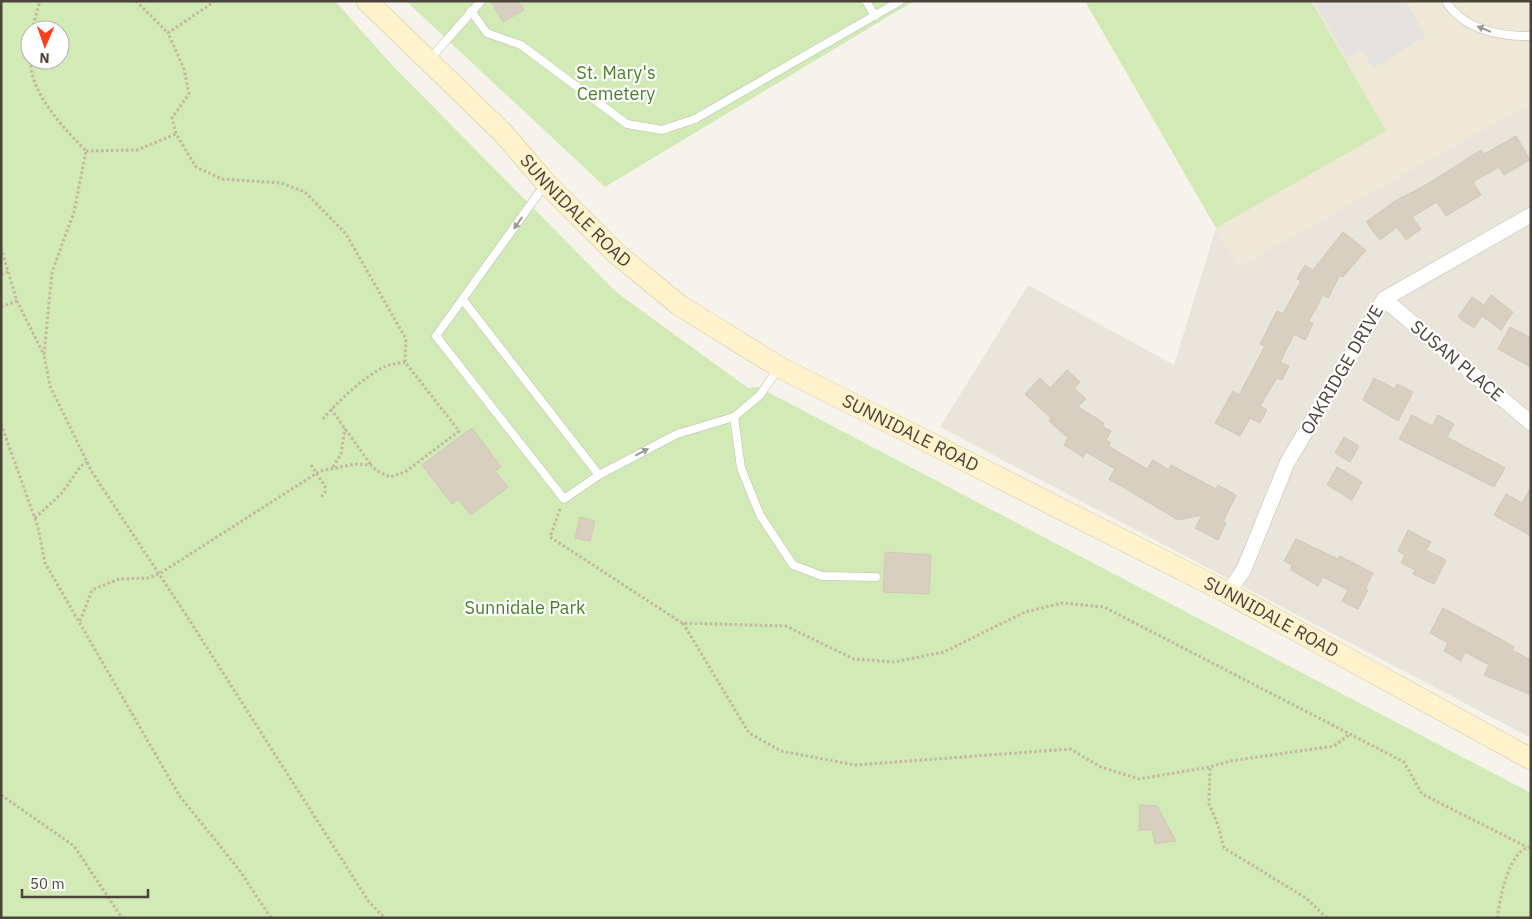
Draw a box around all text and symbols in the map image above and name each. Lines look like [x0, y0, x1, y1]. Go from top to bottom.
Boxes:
north arrow [20, 20, 70, 70]
one-way arrow [1476, 25, 1491, 33]
text: N [39, 49, 50, 67]
park label: St. Mary's Cemetery [576, 61, 656, 105]
street label: SUNNIDALE ROAD [515, 149, 636, 272]
one-way arrow [513, 216, 523, 229]
street label: OAKRIDGE DRIVE [1295, 301, 1388, 439]
street label: SUSAN PLACE [1406, 315, 1509, 406]
street label: SUNNIDALE ROAD [839, 389, 983, 477]
one-way arrow [635, 448, 649, 457]
street label: SUNNIDALE ROAD [1200, 571, 1343, 662]
park label: Sunnidale Park [464, 596, 586, 619]
scale bar [22, 866, 149, 898]
text: 50 m [30, 874, 65, 893]

